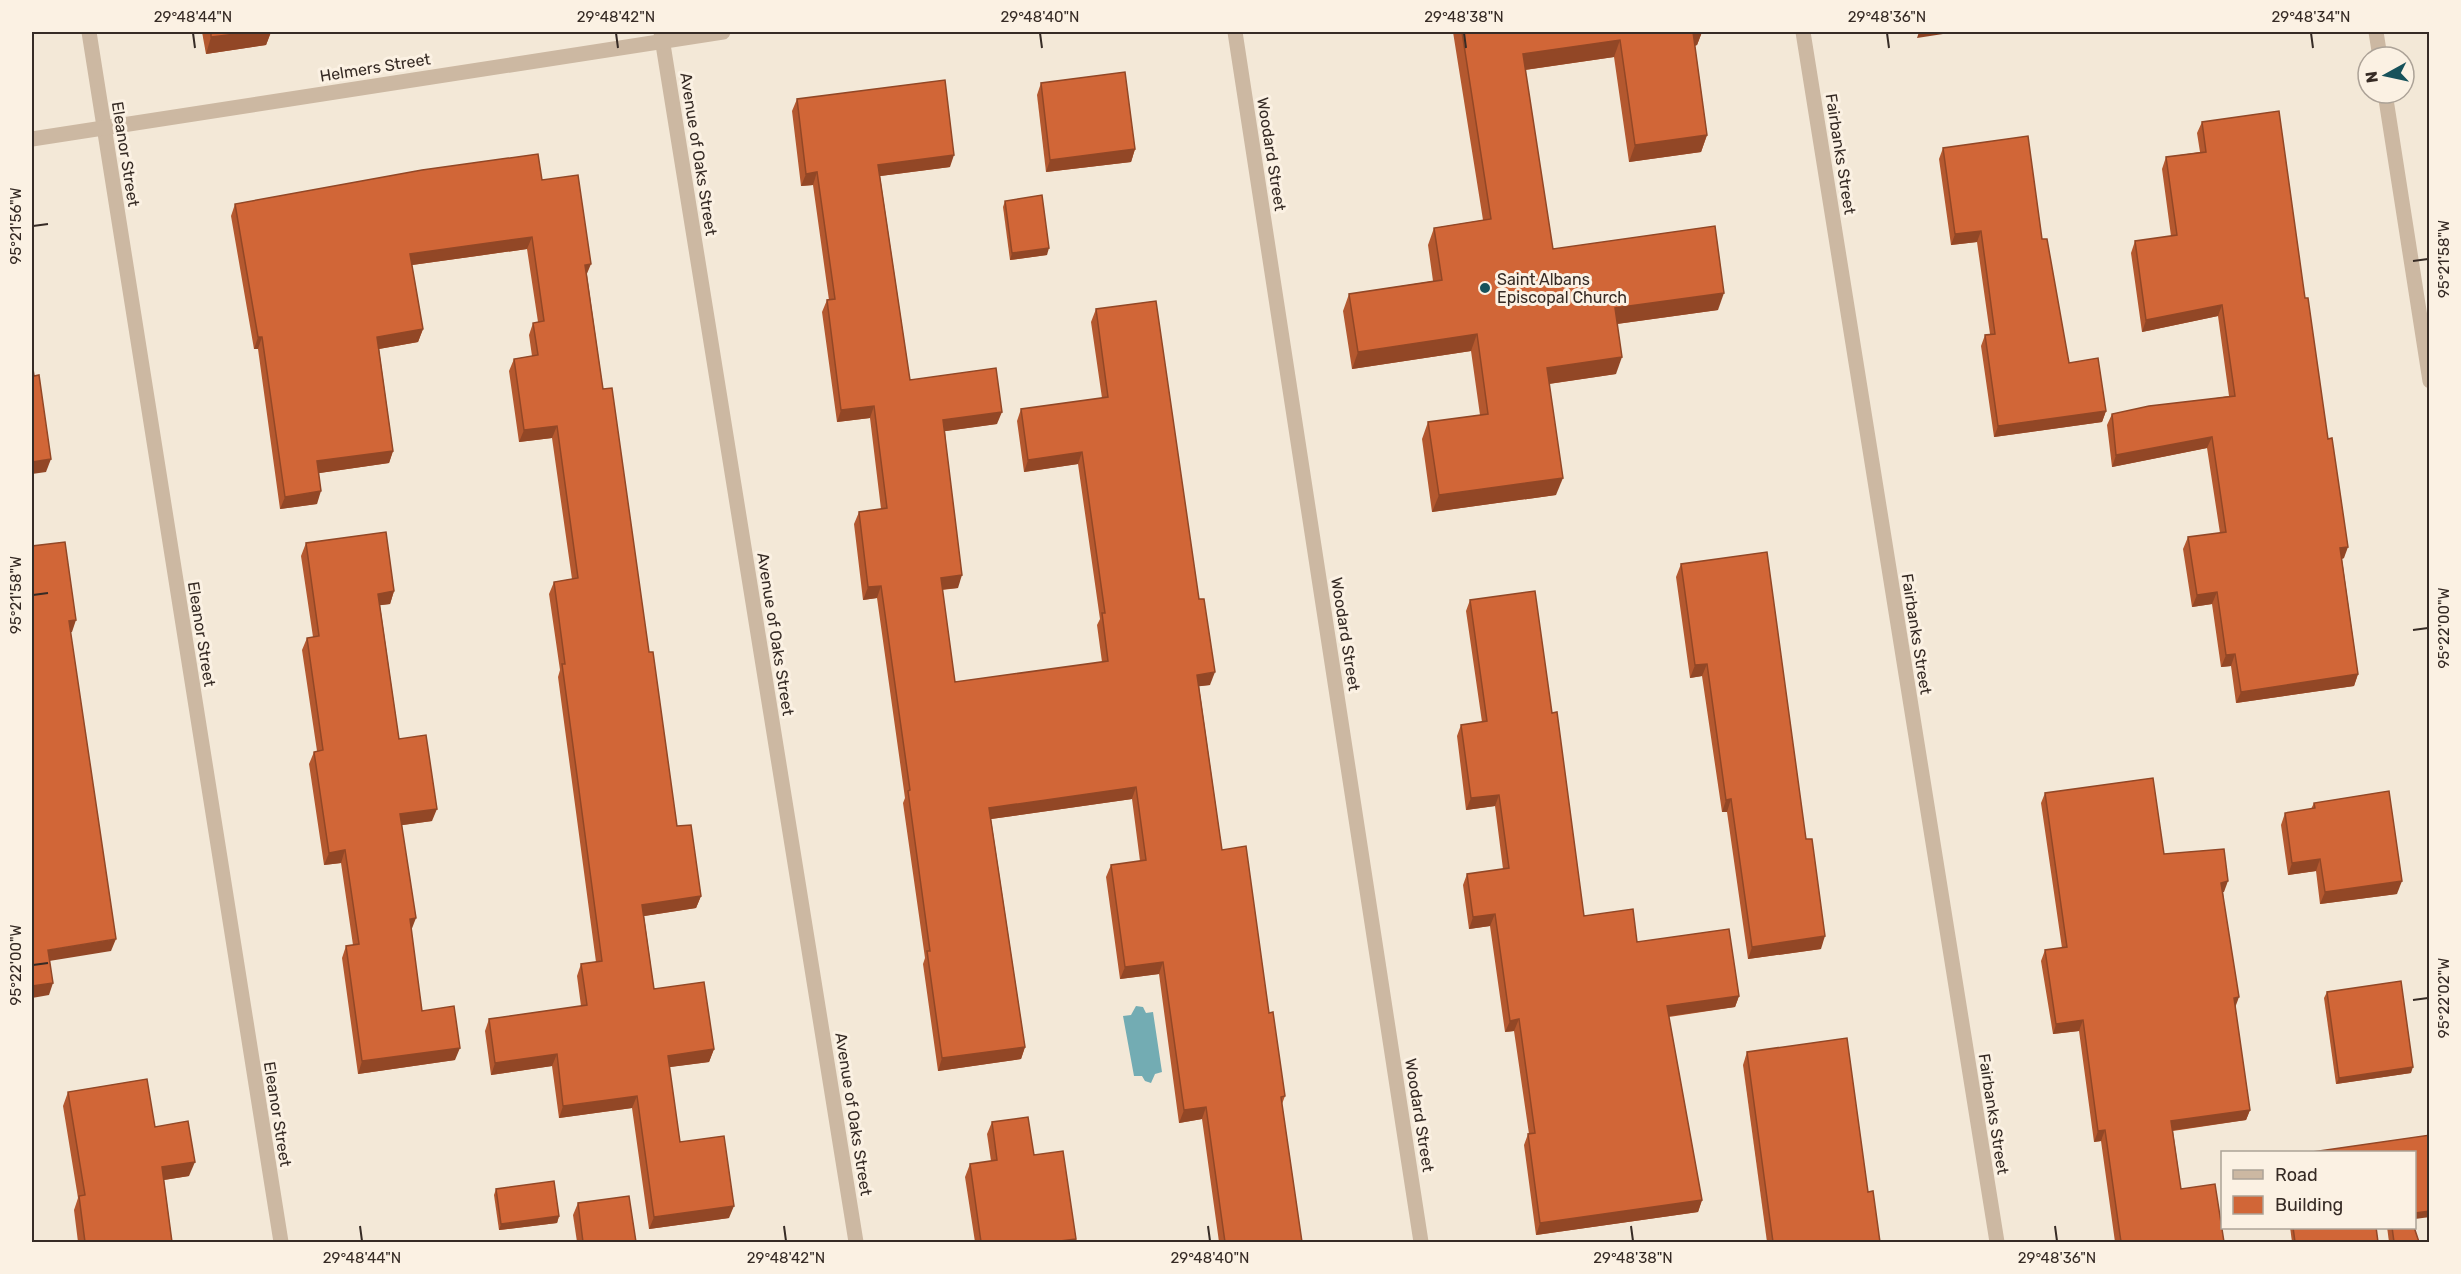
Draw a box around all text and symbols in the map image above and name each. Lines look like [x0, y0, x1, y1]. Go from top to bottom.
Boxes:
text: 29°48'44"N [154, 8, 232, 26]
text: 29°48'42"N [577, 8, 655, 26]
text: 29°48'40"N [1000, 8, 1080, 26]
text: 29°48'38"N [1424, 8, 1504, 26]
text: 29°48'36"N [1848, 8, 1926, 26]
text: 29°48'34"N [2271, 8, 2351, 26]
north arrow [2356, 45, 2416, 105]
street label: Helmers Street [318, 49, 432, 86]
text: N [2361, 70, 2382, 84]
street label: Avenue of Oaks Street [676, 71, 721, 237]
street label: Fairbanks Street [1822, 92, 1859, 216]
street label: Woodard Street [1253, 96, 1290, 212]
street label: Eleanor Street [108, 100, 143, 208]
text: 95°21'56"W [7, 187, 25, 265]
text: 95°21'58"W [2435, 220, 2453, 298]
place label: Saint Albans Episcopal Church [1497, 270, 1627, 307]
marker: Saint Albans Episcopal Church [1478, 281, 1492, 295]
street label: Avenue of Oaks Street [753, 551, 798, 717]
text: 95°21'58"W [7, 556, 25, 634]
street label: Fairbanks Street [1898, 572, 1935, 696]
street label: Woodard Street [1327, 576, 1364, 692]
street label: Eleanor Street [184, 580, 219, 688]
text: 95°22'00"W [2435, 587, 2453, 669]
text: 95°22'00"W [7, 924, 25, 1006]
text: 95°22'02"W [2435, 958, 2453, 1038]
street label: Avenue of Oaks Street [831, 1031, 876, 1197]
street label: Fairbanks Street [1975, 1052, 2012, 1176]
street label: Woodard Street [1401, 1057, 1438, 1173]
street label: Eleanor Street [260, 1060, 295, 1168]
legend [2221, 1151, 2416, 1229]
text: Road [2275, 1164, 2318, 1186]
text: Building [2275, 1194, 2343, 1216]
text: 29°48'44"N [323, 1249, 401, 1267]
text: 29°48'42"N [747, 1249, 825, 1267]
text: 29°48'40"N [1170, 1249, 1250, 1267]
text: 29°48'38"N [1593, 1249, 1673, 1267]
text: 29°48'36"N [2018, 1249, 2096, 1267]

